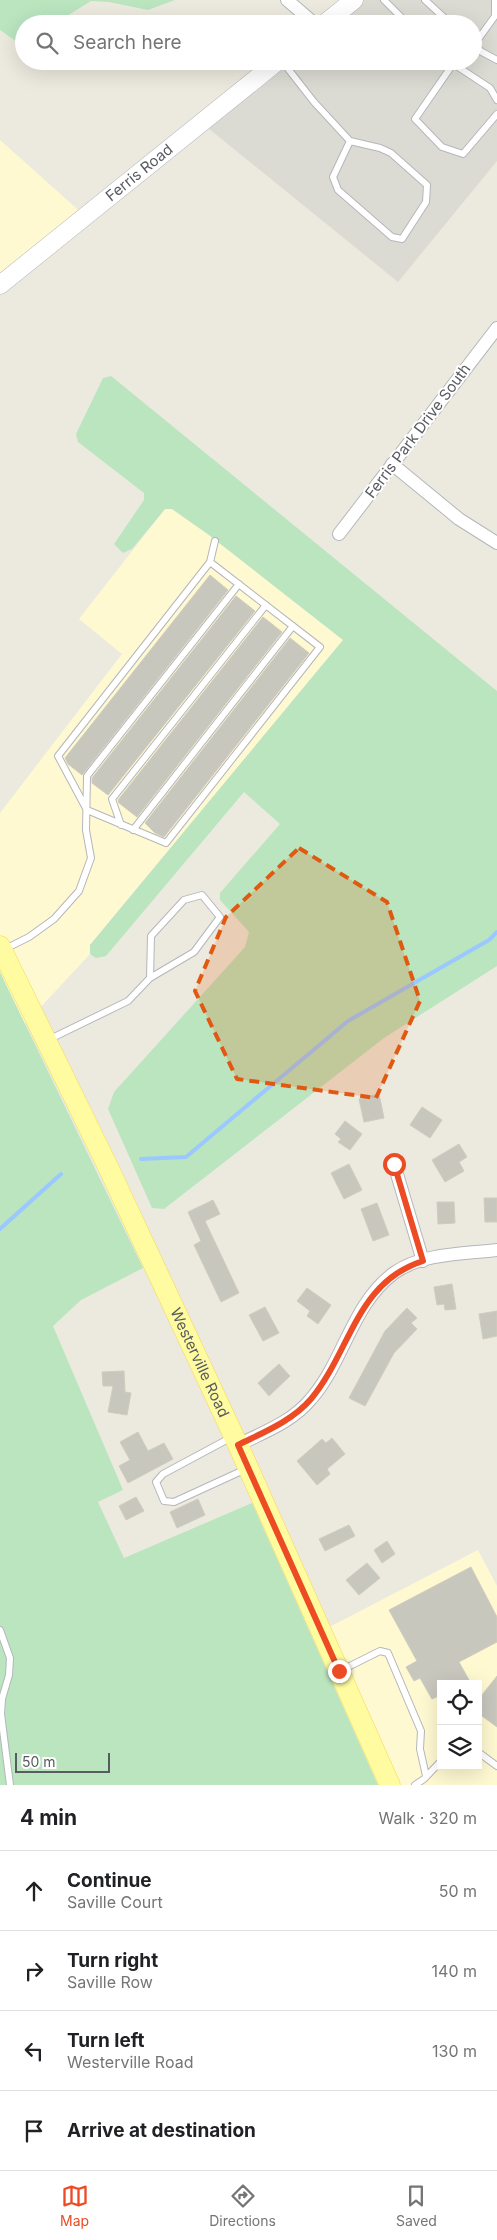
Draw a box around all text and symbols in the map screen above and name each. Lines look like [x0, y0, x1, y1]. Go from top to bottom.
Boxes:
search box [15, 15, 482, 70]
icon: search [33, 29, 61, 57]
text: Search here [73, 31, 182, 54]
street label: Ferris Road [102, 140, 176, 205]
street label: Ferris Park Drive South [361, 360, 474, 502]
route start [383, 1153, 406, 1176]
street label: Westerville Road [166, 1305, 234, 1420]
route end [328, 1660, 351, 1683]
map controls [437, 1680, 482, 1770]
button: locate [437, 1680, 482, 1725]
button: layers [437, 1725, 482, 1770]
scale bar [15, 1750, 110, 1773]
text: 50 m [22, 1753, 56, 1770]
text: 4 min [20, 1805, 77, 1830]
text: Walk · 320 m [379, 1808, 477, 1828]
text: Continue [67, 1869, 152, 1892]
icon: ahead [20, 1877, 48, 1905]
text: 50 m [439, 1881, 477, 1901]
text: Saville Court [67, 1892, 163, 1912]
text: Turn right [67, 1949, 158, 1972]
icon: right [20, 1957, 48, 1985]
text: 140 m [432, 1961, 477, 1981]
text: Saville Row [67, 1972, 153, 1992]
text: Turn left [67, 2029, 145, 2052]
icon: left [20, 2037, 48, 2065]
text: 130 m [432, 2041, 477, 2061]
text: Westerville Road [67, 2052, 193, 2072]
icon: arrive [20, 2117, 48, 2145]
text: Arrive at destination [67, 2119, 256, 2142]
tab: Map [60, 2182, 89, 2229]
tab: Directions [209, 2182, 276, 2229]
tab: Saved [396, 2182, 437, 2229]

